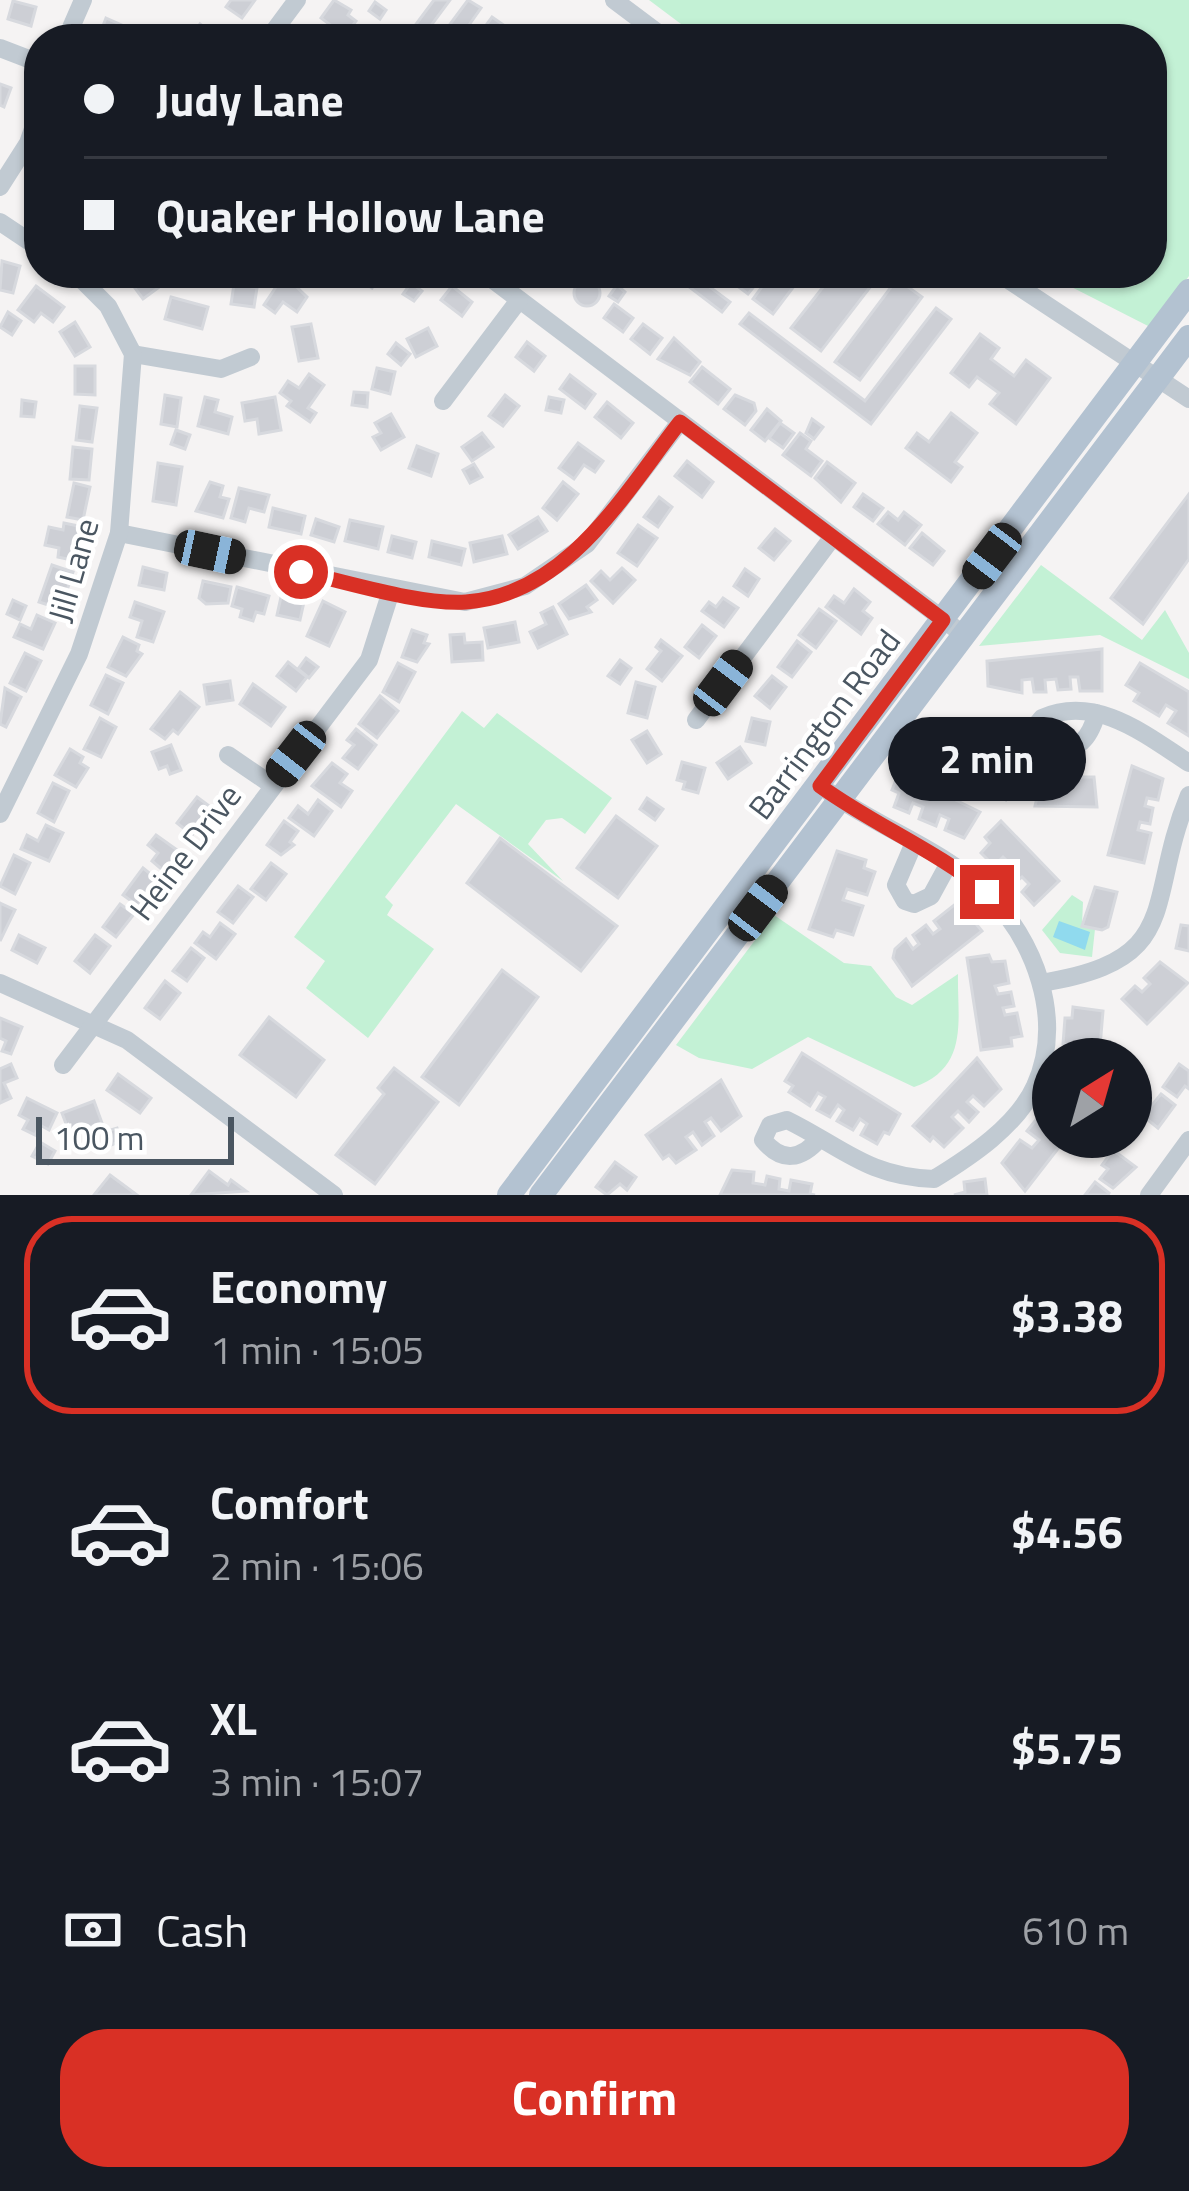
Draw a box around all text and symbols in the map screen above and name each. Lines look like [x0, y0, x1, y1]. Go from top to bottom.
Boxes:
text: Judy Lane [156, 65, 344, 133]
text: Quaker Hollow Lane [156, 181, 545, 249]
street label: Jill Lane [34, 512, 112, 628]
car [956, 516, 1028, 596]
car [171, 527, 249, 577]
route start [274, 545, 328, 599]
street label: Barrington Road [736, 618, 912, 830]
car [687, 643, 759, 723]
car [260, 715, 332, 793]
callout: 2 min [888, 718, 1086, 802]
text: 2 min [940, 729, 1034, 788]
street label: Heine Drive [117, 773, 253, 931]
route end [960, 865, 1014, 919]
car [722, 868, 794, 948]
north arrow [1032, 1038, 1152, 1158]
map controls [1032, 1038, 1152, 1158]
scale bar [36, 1111, 234, 1164]
text: 100 m [54, 1113, 144, 1163]
text: Economy [210, 1252, 387, 1320]
icon: car [66, 1261, 174, 1369]
text: $3.38 [1011, 1281, 1123, 1349]
text: 1 min · 15:05 [210, 1320, 424, 1379]
text: Comfort [210, 1468, 369, 1536]
icon: car [66, 1477, 174, 1585]
text: $4.56 [1011, 1497, 1123, 1565]
text: 2 min · 15:06 [210, 1536, 424, 1595]
text: XL [210, 1684, 257, 1752]
icon: car [66, 1693, 174, 1801]
text: $5.75 [1011, 1713, 1123, 1781]
text: 3 min · 15:07 [210, 1752, 424, 1811]
text: Cash [156, 1896, 248, 1964]
icon: cash [60, 1897, 126, 1963]
text: 610 m [1022, 1901, 1129, 1960]
button: Confirm [60, 2029, 1129, 2167]

